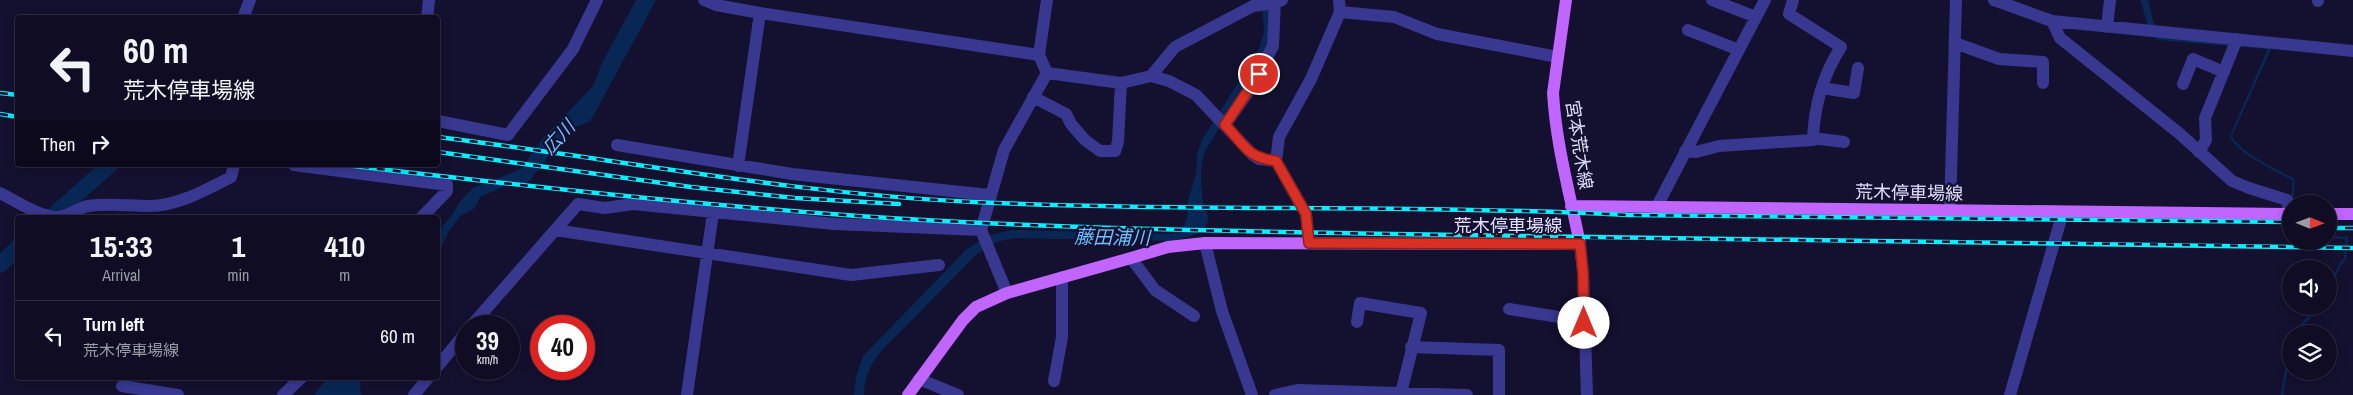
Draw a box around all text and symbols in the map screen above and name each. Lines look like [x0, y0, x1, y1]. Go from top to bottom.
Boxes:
text: 60 m [123, 27, 188, 74]
icon: left [40, 35, 105, 100]
pin [1238, 53, 1280, 95]
icon: arrive [1245, 60, 1273, 88]
text: 荒木停車場線 [123, 75, 255, 105]
street label: 宮本荒木線 [1560, 99, 1599, 191]
water label: 広川 [536, 113, 582, 160]
icon: right [86, 130, 114, 158]
text: Then [40, 131, 76, 157]
street label: 荒木停車場線 [1855, 179, 1963, 206]
north arrow [2282, 195, 2338, 250]
map controls [2282, 195, 2337, 380]
street label: 荒木停車場線 [1454, 213, 1562, 238]
water label: 藤田浦川 [1074, 223, 1152, 251]
text: 15:33 [90, 226, 153, 266]
text: 1 [232, 226, 245, 266]
text: 410 [324, 226, 365, 266]
button: sound [2282, 260, 2337, 315]
text: Arrival [102, 264, 140, 286]
text: min [227, 264, 249, 286]
text: m [339, 264, 350, 286]
position arrow [1557, 296, 1609, 348]
text: Turn left [83, 311, 144, 337]
speed limit sign: 40 [530, 315, 595, 380]
icon: left [40, 322, 68, 350]
text: 60 m [380, 323, 415, 349]
text: 39 [476, 324, 499, 358]
button: layers [2282, 325, 2337, 380]
text: 荒木停車場線 [83, 339, 179, 361]
text: km/h [477, 352, 498, 368]

